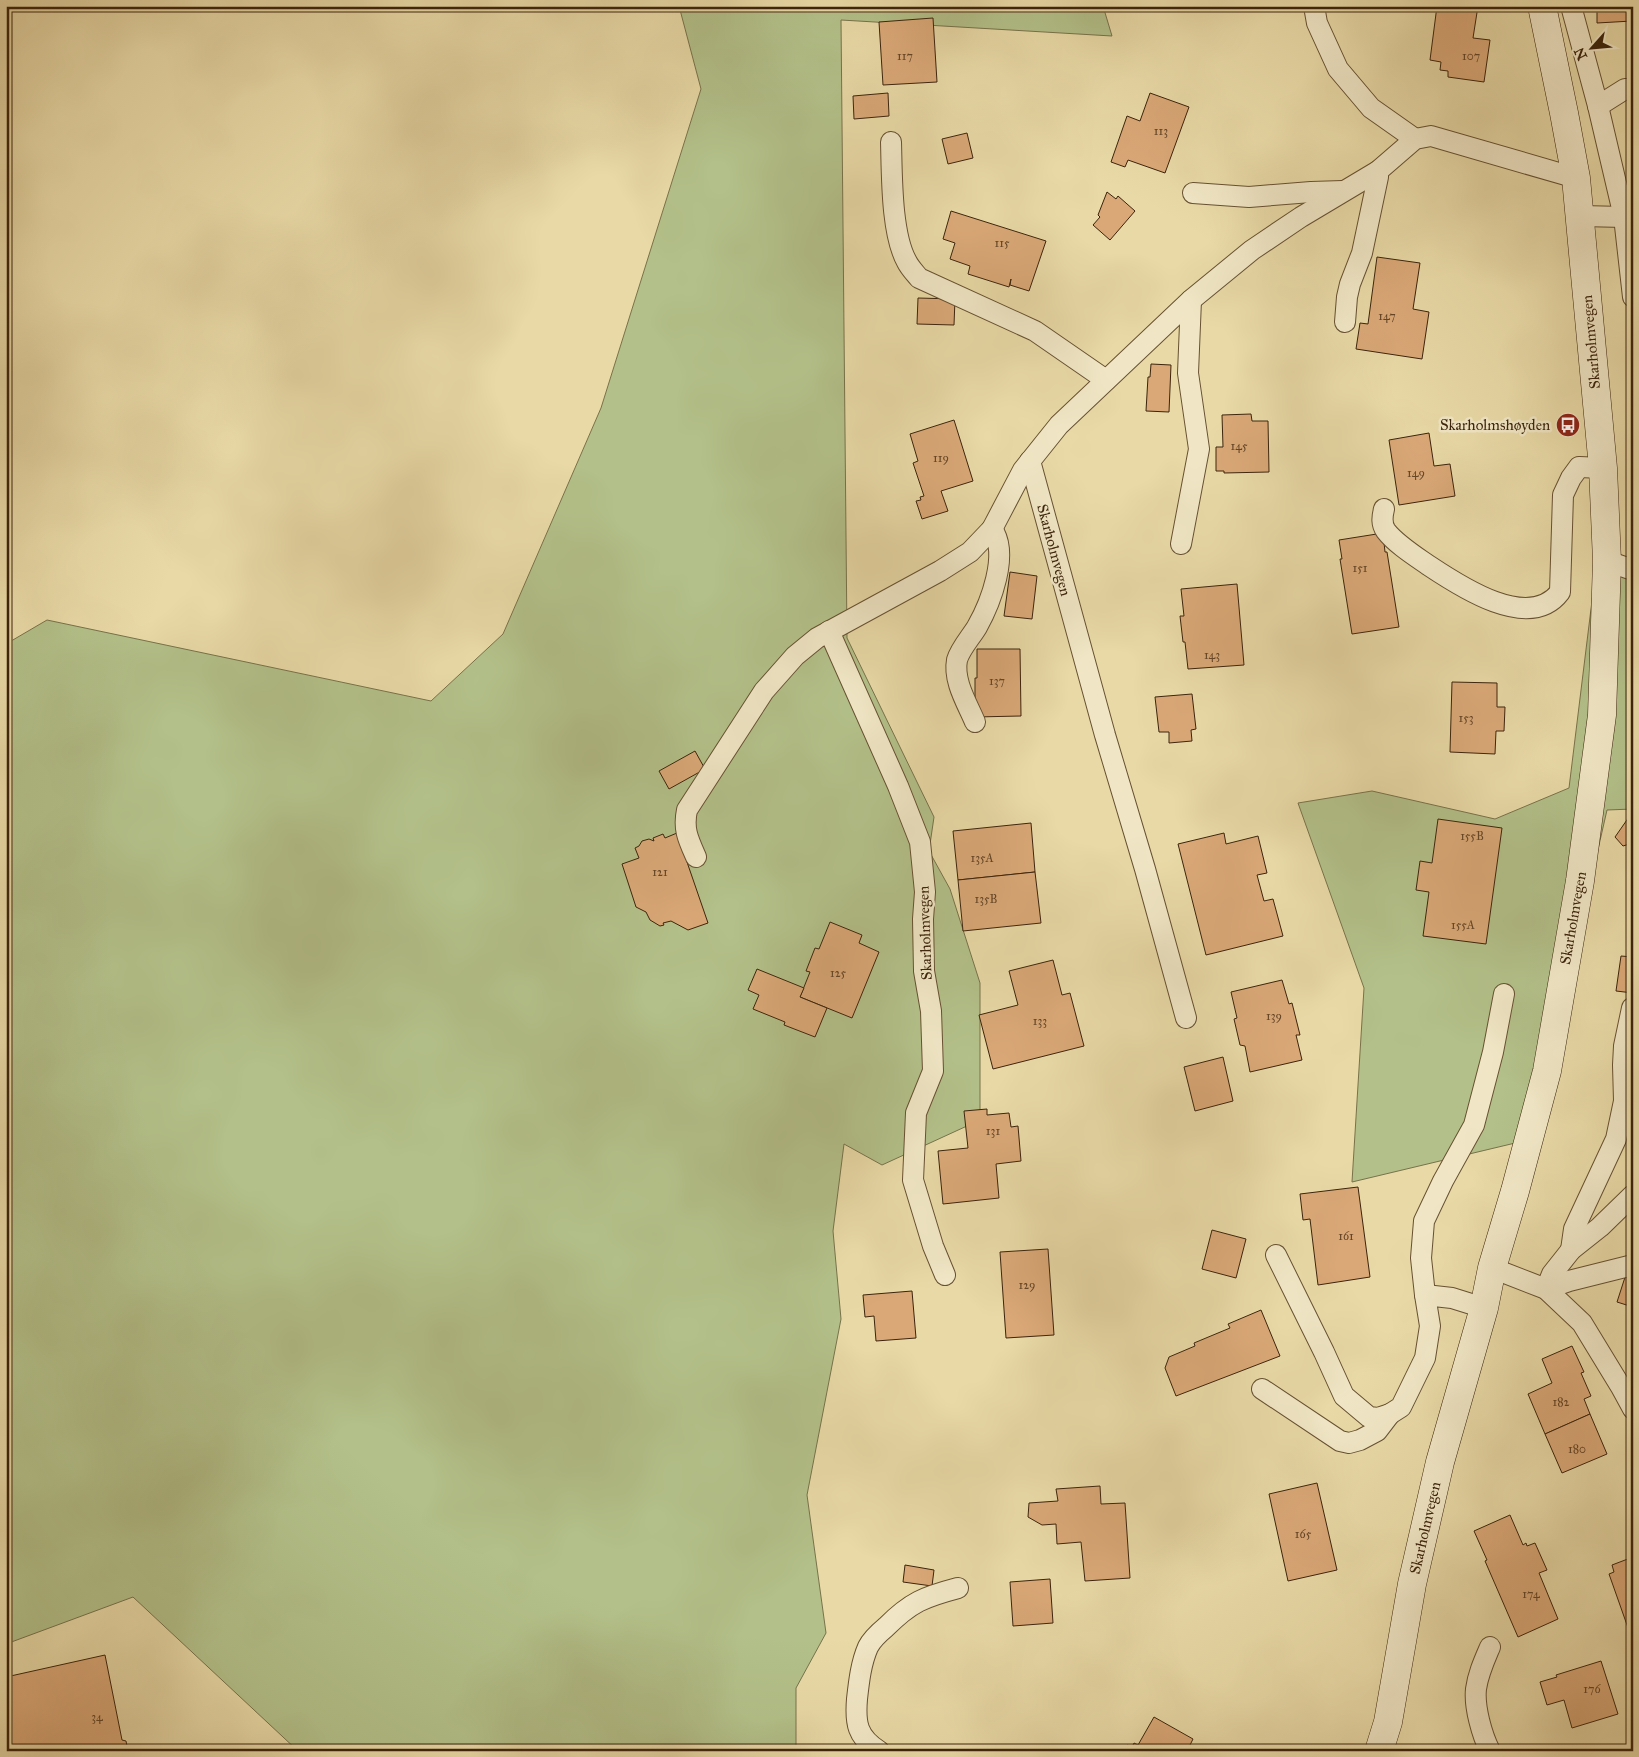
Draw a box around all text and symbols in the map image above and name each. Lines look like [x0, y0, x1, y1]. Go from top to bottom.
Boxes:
north arrow [1566, 22, 1616, 72]
text: N [1571, 44, 1591, 63]
house number: 117 [897, 49, 913, 63]
house number: 107 [1462, 49, 1480, 63]
house number: 113 [1154, 124, 1168, 138]
house number: 115 [995, 236, 1010, 250]
street label: Skarholmvegen [1578, 294, 1604, 390]
house number: 147 [1378, 309, 1396, 323]
bus stop icon: Skarholmshøyden [1555, 412, 1581, 438]
place label: Skarholmshøyden [1440, 416, 1550, 434]
house number: 145 [1230, 439, 1248, 453]
house number: 119 [933, 451, 949, 465]
house number: 149 [1407, 466, 1425, 480]
street label: Skarholmvegen [1033, 502, 1075, 598]
house number: 151 [1353, 561, 1368, 575]
house number: 143 [1204, 648, 1220, 662]
house number: 137 [989, 674, 1005, 688]
house number: 153 [1458, 711, 1474, 725]
house number: 155B [1460, 829, 1484, 843]
house number: 135A [970, 851, 994, 865]
house number: 121 [652, 865, 668, 879]
street label: Skarholmvegen [1556, 870, 1590, 966]
street label: Skarholmvegen [914, 886, 936, 980]
house number: 135B [974, 892, 998, 906]
house number: 155A [1451, 918, 1475, 932]
house number: 125 [830, 966, 846, 980]
house number: 139 [1266, 1009, 1282, 1023]
house number: 133 [1033, 1014, 1047, 1028]
house number: 131 [986, 1124, 1000, 1138]
house number: 161 [1338, 1229, 1354, 1243]
house number: 129 [1018, 1278, 1036, 1292]
house number: 182 [1552, 1395, 1570, 1409]
house number: 180 [1568, 1442, 1586, 1456]
street label: Skarholmvegen [1406, 1480, 1444, 1576]
house number: 165 [1295, 1527, 1312, 1541]
house number: 174 [1522, 1587, 1540, 1601]
house number: 176 [1583, 1682, 1601, 1696]
house number: 34 [91, 1710, 103, 1724]

